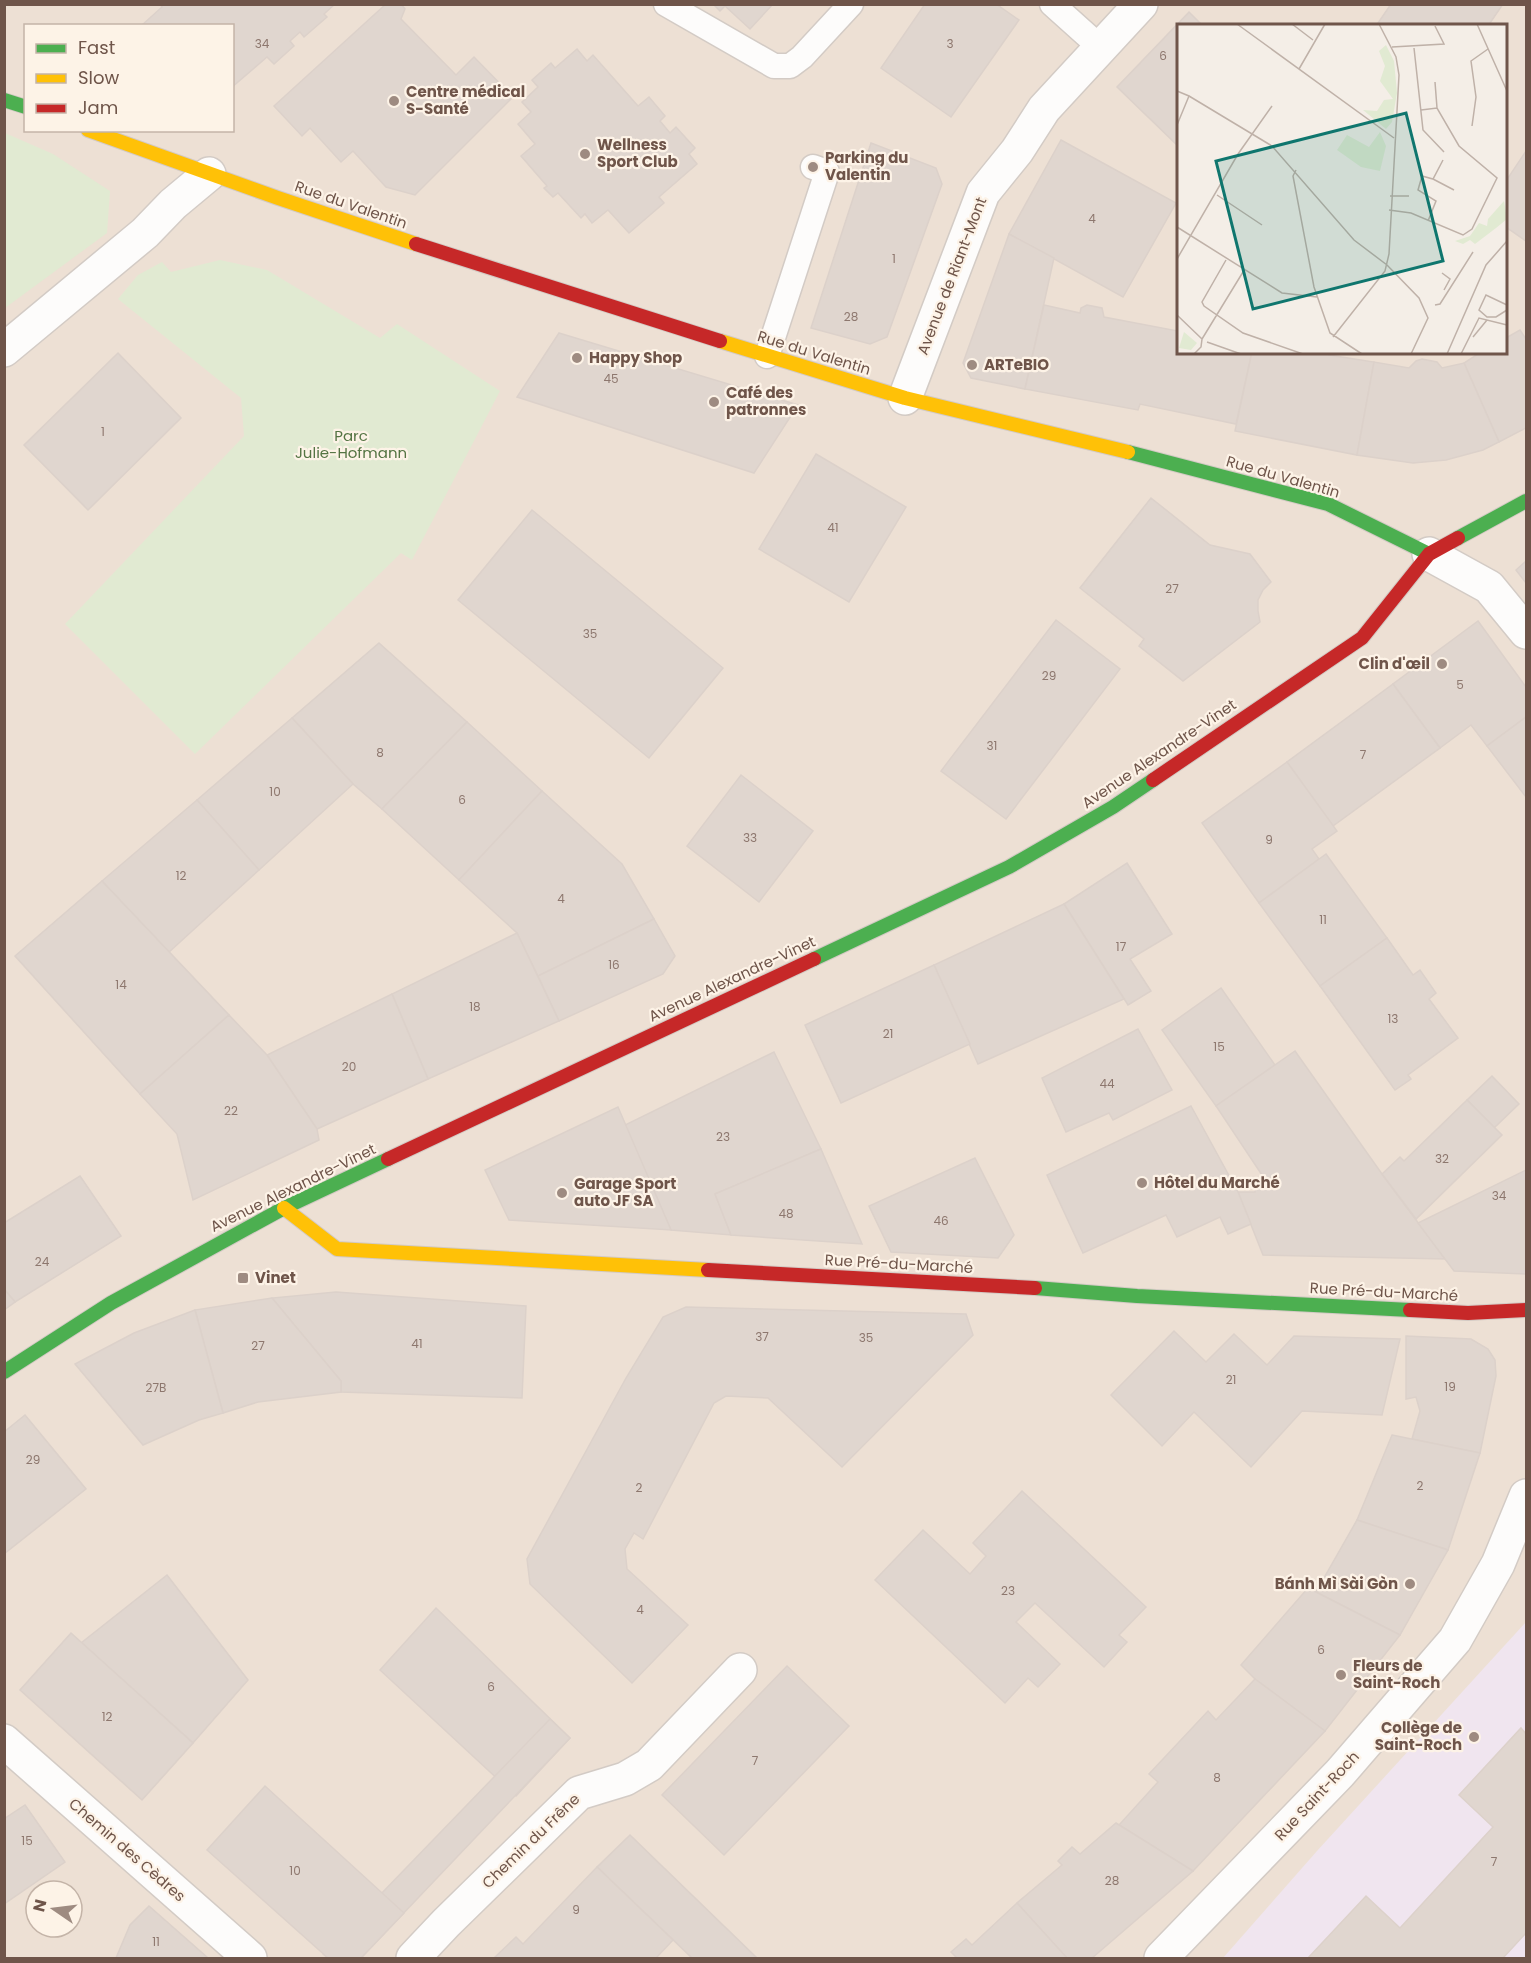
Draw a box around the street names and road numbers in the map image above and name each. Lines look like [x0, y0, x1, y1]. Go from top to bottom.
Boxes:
street label: Rue du Valentin [292, 175, 410, 234]
street label: Avenue de Riant-Mont [912, 194, 991, 358]
street label: Rue du Valentin [755, 325, 873, 380]
street label: Rue du Valentin [1224, 450, 1342, 503]
street label: Avenue Alexandre-Vinet [1077, 694, 1240, 813]
street label: Avenue Alexandre-Vinet [645, 931, 819, 1026]
street label: Avenue Alexandre-Vinet [206, 1138, 379, 1237]
street label: Rue Pré-du-Marché [824, 1249, 974, 1278]
street label: Rue Pré-du-Marché [1309, 1277, 1459, 1306]
street label: Rue Saint-Roch [1270, 1746, 1364, 1845]
street label: Chemin du Frêne [477, 1789, 584, 1893]
street label: Chemin des Cèdres [64, 1793, 190, 1906]

